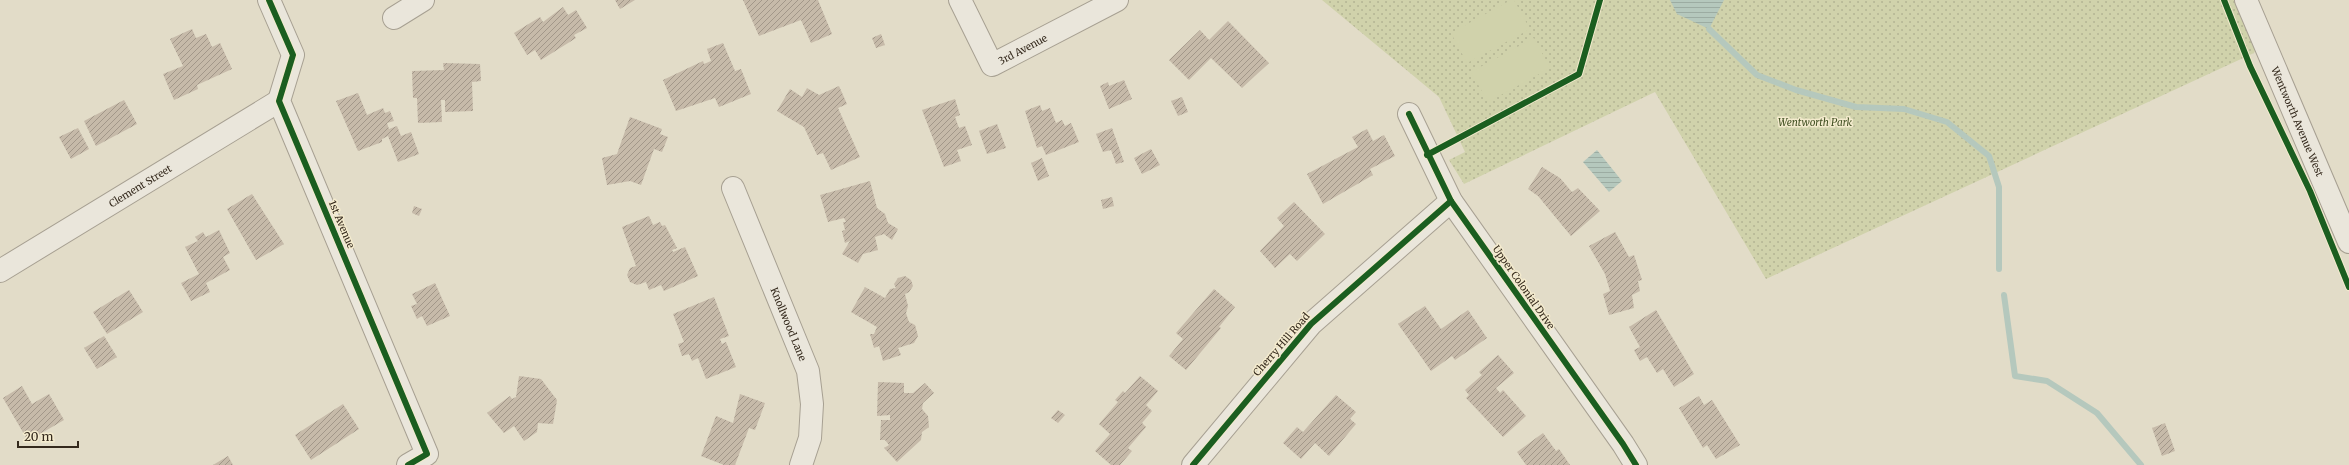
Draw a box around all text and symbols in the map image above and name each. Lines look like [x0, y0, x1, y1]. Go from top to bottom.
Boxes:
street label: 3rd Avenue [996, 31, 1050, 68]
street label: Wentworth Avenue West [2268, 64, 2326, 179]
park label: Wentworth Park [1778, 116, 1853, 129]
street label: Clement Street [106, 162, 174, 210]
street label: 1st Avenue [326, 198, 357, 250]
street label: Upper Colonial Drive [1490, 243, 1558, 332]
street label: Knollwood Lane [767, 285, 809, 363]
street label: Cherry Hill Road [1250, 310, 1312, 379]
scale bar [18, 423, 78, 449]
text: 20 m [24, 429, 53, 444]

